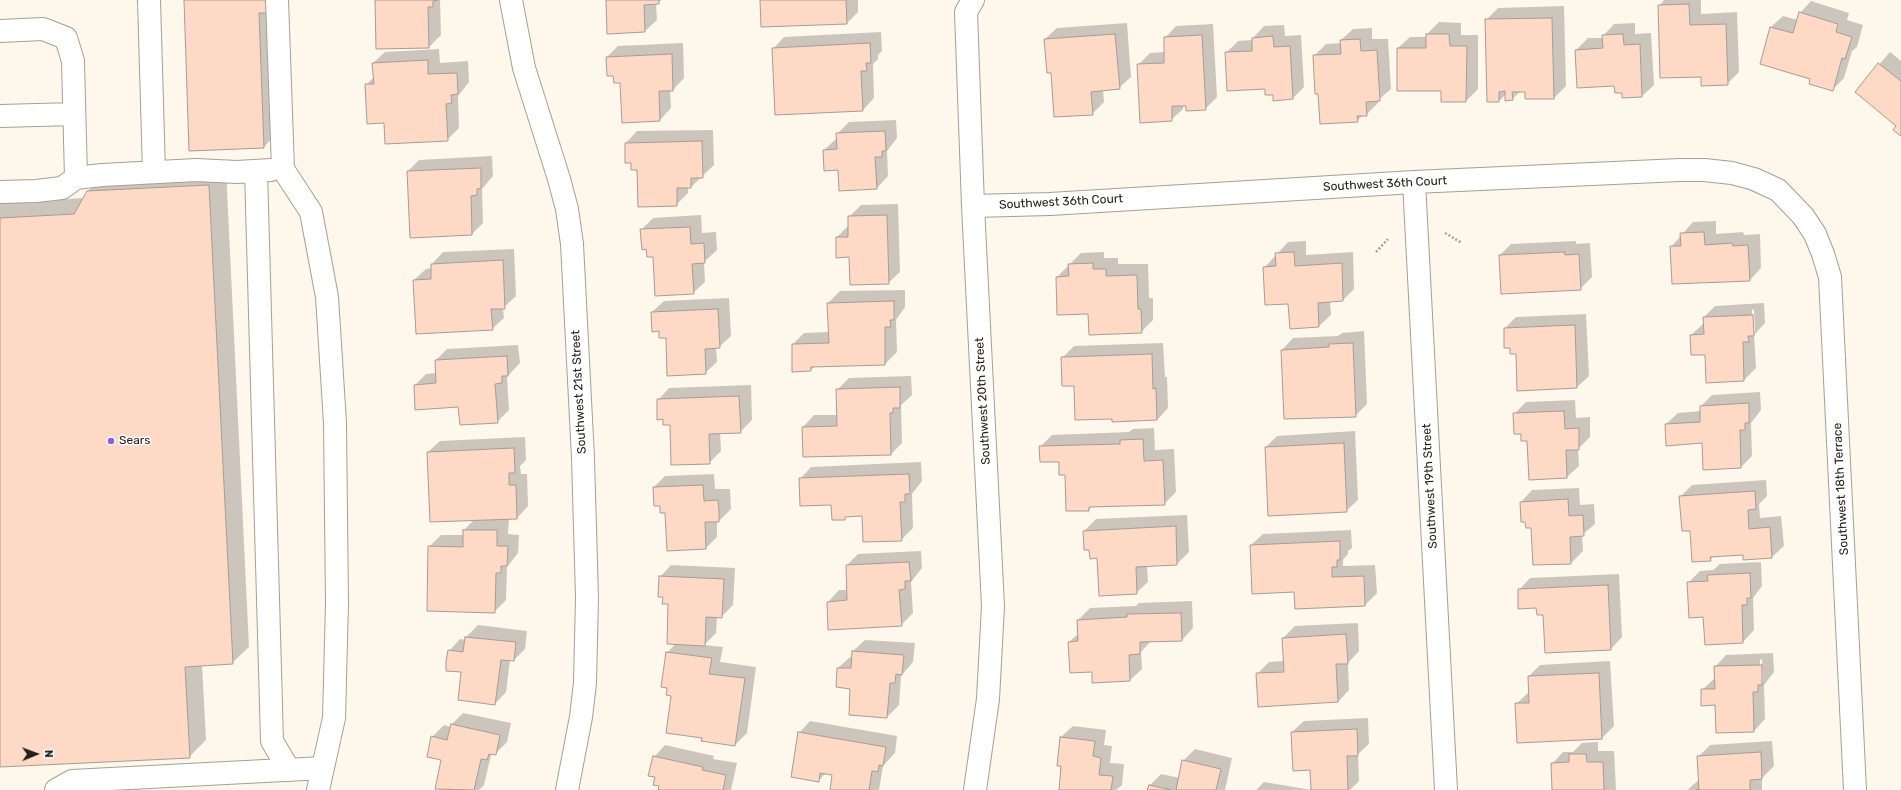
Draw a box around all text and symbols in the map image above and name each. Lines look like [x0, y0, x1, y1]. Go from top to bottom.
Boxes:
street label: Southwest 36th Court [1323, 174, 1447, 194]
street label: Southwest 36th Court [999, 192, 1123, 212]
street label: Southwest 21st Street [569, 330, 589, 454]
street label: Southwest 20th Street [972, 337, 994, 465]
street label: Southwest 18th Terrace [1830, 422, 1852, 556]
street label: Southwest 19th Street [1420, 423, 1440, 549]
place label: Sears [119, 434, 150, 448]
marker: Sears [106, 436, 116, 446]
north arrow [16, 734, 56, 774]
text: N [42, 750, 55, 758]

